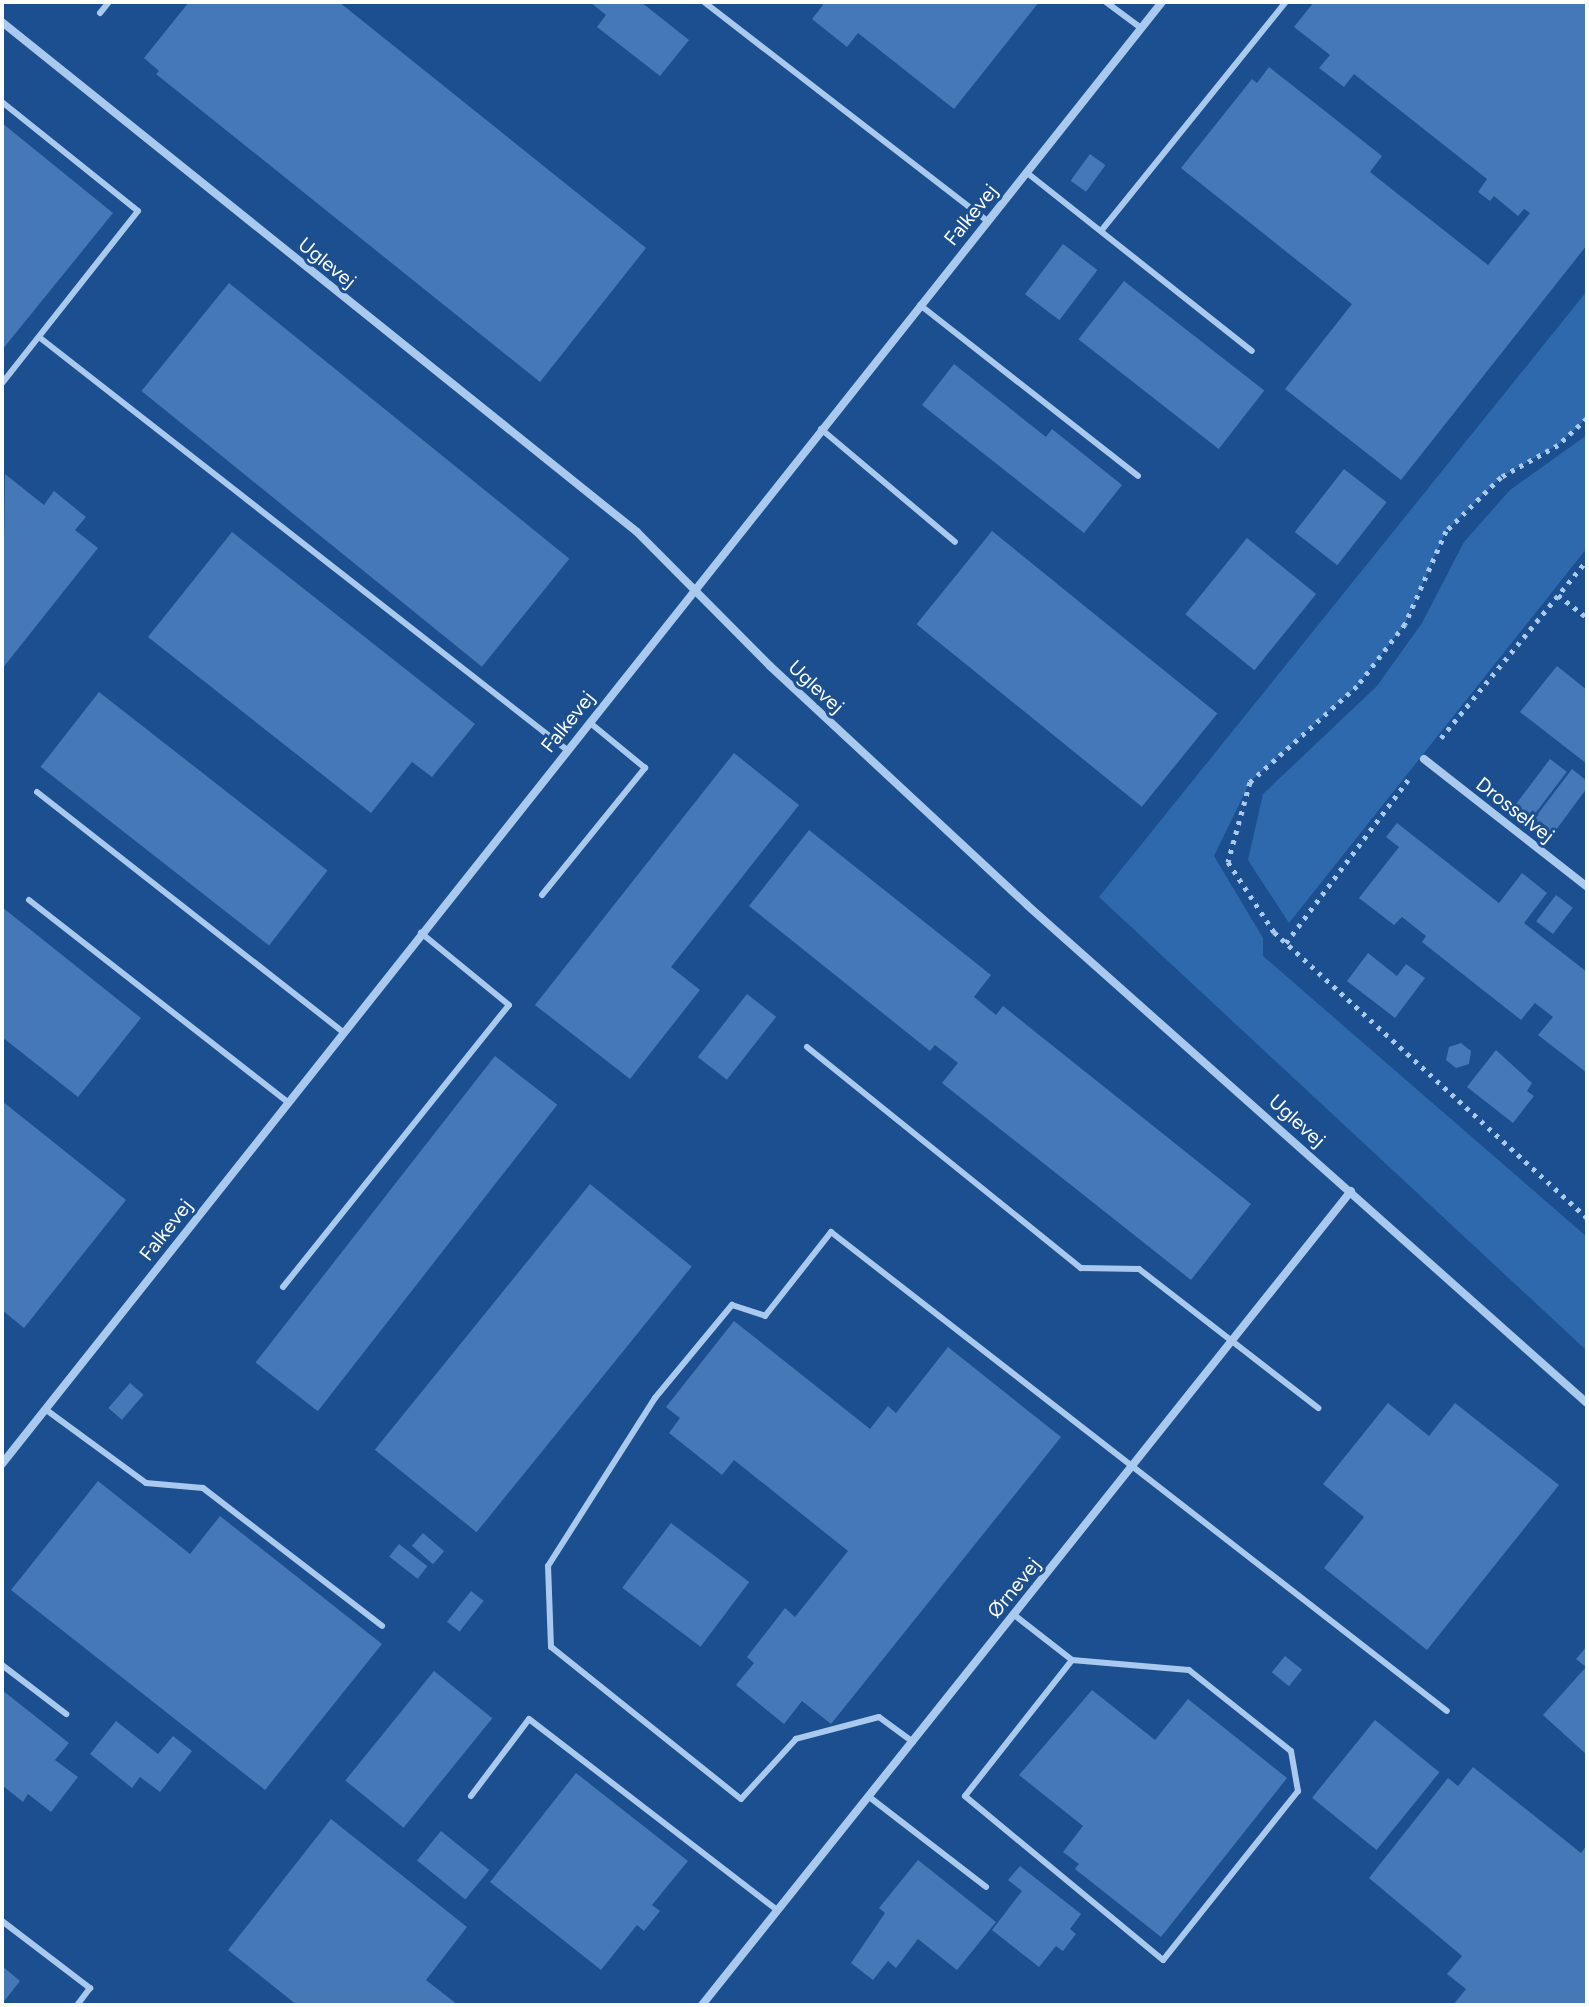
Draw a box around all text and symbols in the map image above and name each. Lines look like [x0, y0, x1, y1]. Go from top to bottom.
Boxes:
street label: Falkevej [939, 179, 1003, 251]
street label: Uglevej [293, 232, 361, 294]
street label: Uglevej [783, 655, 849, 719]
street label: Falkevej [536, 686, 600, 758]
street label: Drosselvej [1471, 772, 1559, 848]
street label: Uglevej [1264, 1090, 1330, 1152]
street label: Falkevej [134, 1194, 198, 1266]
street label: Ørnevej [982, 1553, 1046, 1623]

